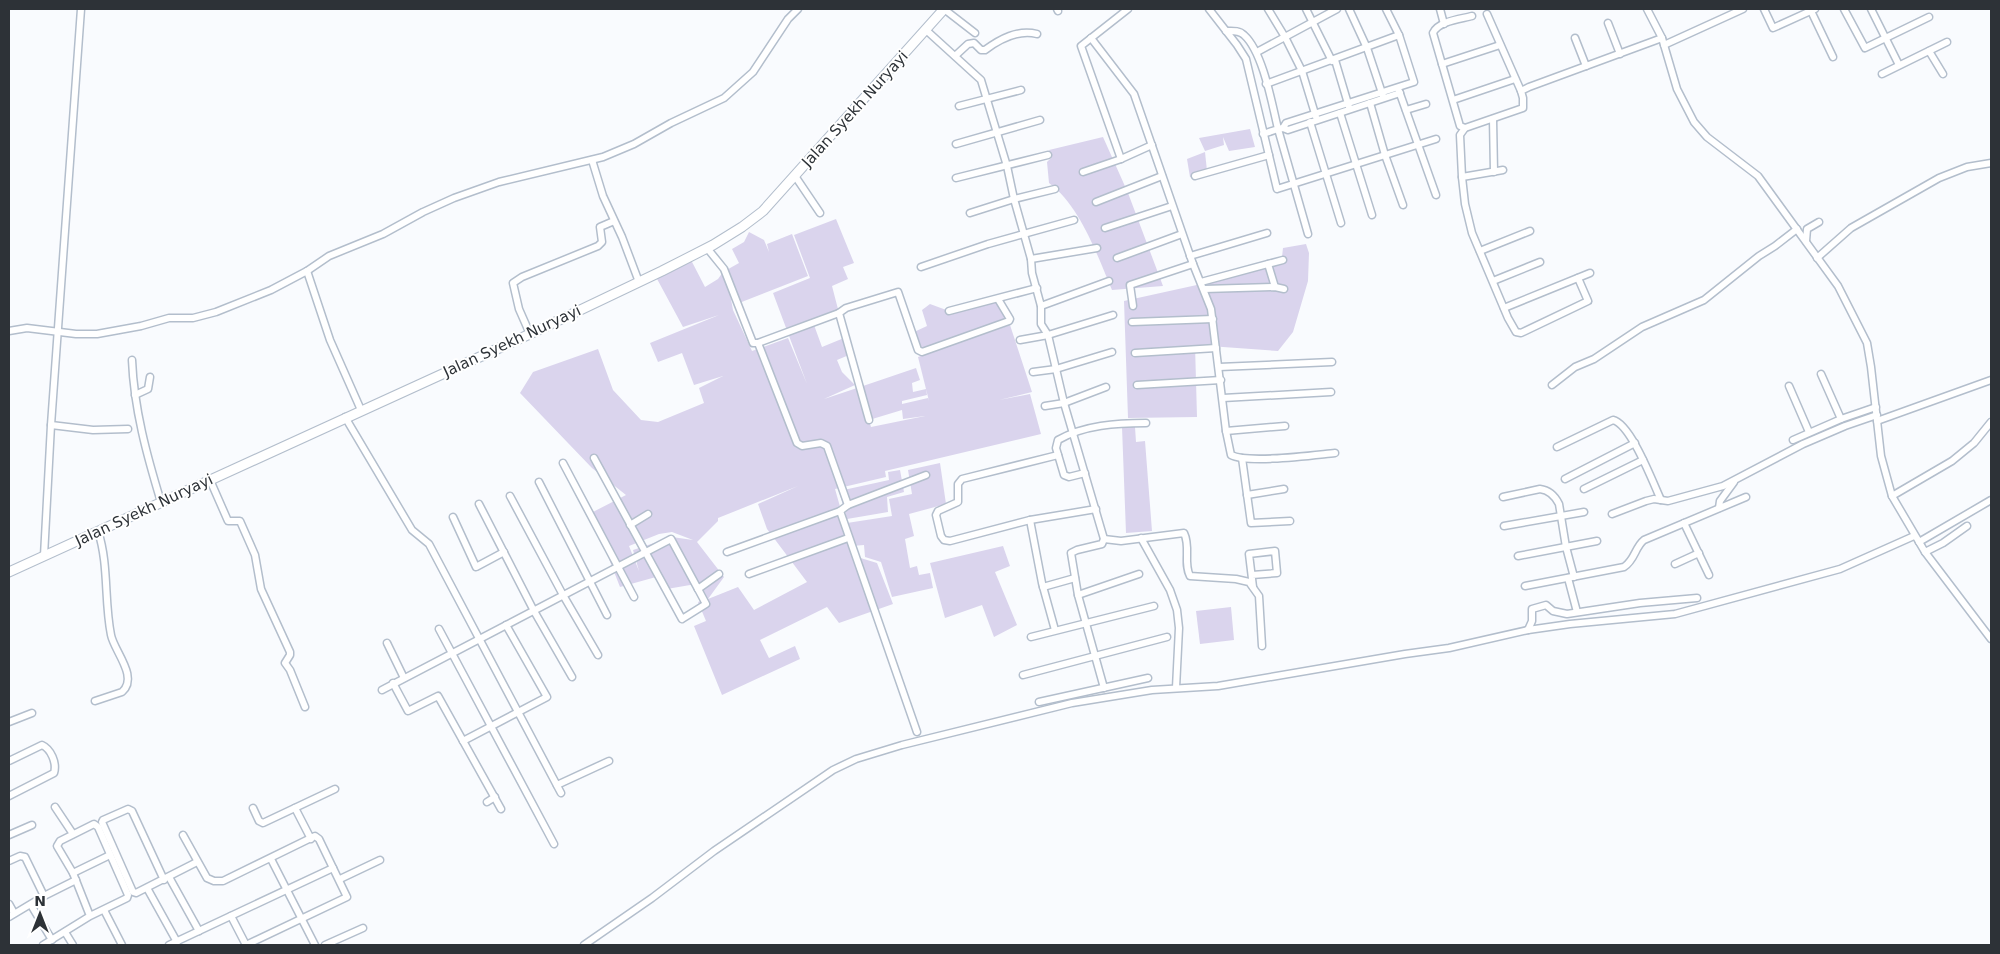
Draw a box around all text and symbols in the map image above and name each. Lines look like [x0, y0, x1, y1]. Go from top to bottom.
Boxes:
street label: Jalan Syekh Nuryayi [798, 47, 912, 171]
street label: Jalan Syekh Nuryayi [439, 301, 584, 381]
street label: Jalan Syekh Nuryayi [71, 470, 216, 550]
north arrow [15, 889, 65, 939]
text: N [34, 893, 46, 909]

